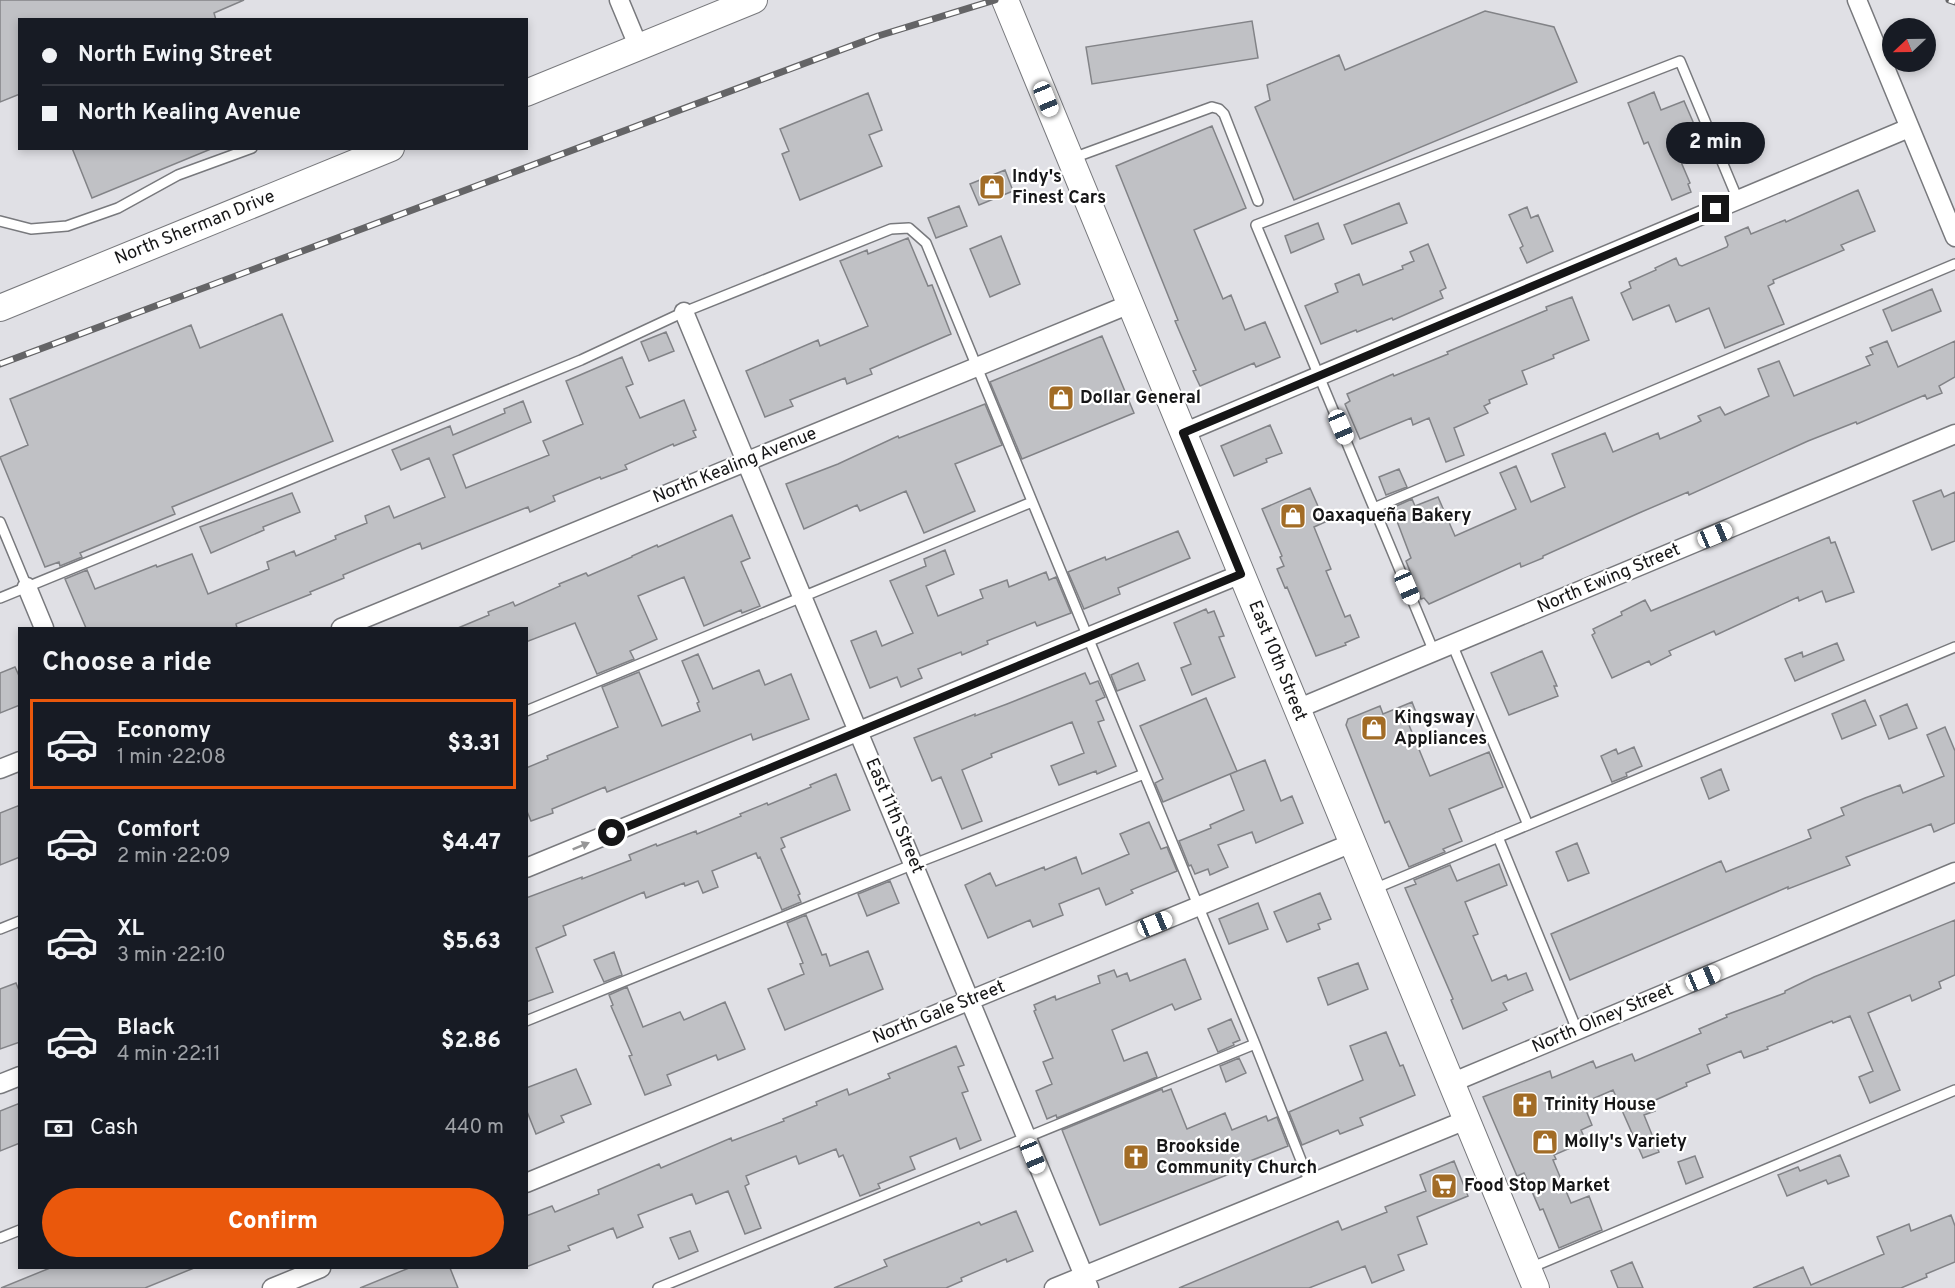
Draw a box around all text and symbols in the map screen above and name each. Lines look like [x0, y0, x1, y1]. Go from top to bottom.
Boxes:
north arrow [1882, 18, 1936, 72]
map controls [1882, 18, 1936, 72]
text: North Ewing Street [78, 42, 272, 69]
car [1031, 79, 1061, 119]
text: North Kealing Avenue [78, 100, 301, 127]
callout: 2 min [1666, 122, 1766, 164]
text: 2 min [1689, 130, 1742, 156]
place label: Indy's Finest Cars [1012, 166, 1106, 210]
shop icon: Indy's Finest Cars [977, 172, 1007, 202]
street label: North Sherman Drive [111, 185, 279, 271]
route end [1702, 195, 1729, 222]
shop icon: Dollar General [1046, 383, 1076, 413]
place label: Dollar General [1080, 387, 1201, 410]
car [1326, 407, 1356, 447]
street label: North Kealing Avenue [650, 423, 820, 509]
shop icon: Oaxaqueña Bakery [1278, 501, 1308, 531]
place label: Oaxaqueña Bakery [1312, 505, 1471, 528]
car [1695, 520, 1735, 550]
street label: North Ewing Street [1534, 538, 1684, 620]
car [1392, 567, 1422, 607]
street label: East 10th Street [1242, 597, 1312, 725]
text: Choose a ride [42, 646, 212, 680]
place label: Kingsway Appliances [1394, 707, 1487, 751]
shop icon: Kingsway Appliances [1359, 713, 1389, 743]
icon: car [45, 717, 99, 771]
text: Economy [117, 718, 211, 745]
text: $3.31 [447, 731, 501, 758]
text: 1 min · 22:08 [117, 745, 226, 771]
street label: East 11th Street [859, 755, 929, 877]
icon: car [45, 816, 99, 870]
text: Comfort [117, 817, 200, 844]
route start [598, 819, 625, 846]
text: $4.47 [442, 830, 501, 857]
one-way arrow [572, 841, 590, 851]
text: 2 min · 22:09 [117, 844, 230, 870]
car [1135, 909, 1175, 939]
icon: car [45, 915, 99, 969]
text: XL [117, 916, 144, 943]
text: $5.63 [442, 929, 501, 956]
text: 3 min · 22:10 [117, 943, 226, 969]
car [1683, 963, 1723, 993]
street label: North Gale Street [869, 976, 1009, 1050]
street label: North Olney Street [1529, 979, 1677, 1059]
icon: car [45, 1014, 99, 1068]
text: Black [117, 1015, 175, 1042]
text: $2.86 [441, 1028, 501, 1055]
text: 4 min · 22:11 [117, 1042, 221, 1068]
church icon: Trinity House [1510, 1090, 1540, 1120]
place label: Trinity House [1544, 1094, 1656, 1117]
icon: cash [42, 1112, 75, 1145]
text: Cash [90, 1115, 139, 1142]
text: 440 m [445, 1115, 504, 1141]
shop icon: Molly's Variety [1530, 1127, 1560, 1157]
place label: Molly's Variety [1564, 1131, 1687, 1154]
car [1018, 1136, 1048, 1176]
place label: Brookside Community Church [1156, 1136, 1317, 1180]
church icon: Brookside Community Church [1121, 1142, 1151, 1172]
supermarket icon: Food Stop Market [1429, 1171, 1459, 1201]
place label: Food Stop Market [1464, 1175, 1610, 1198]
button: Confirm [42, 1188, 504, 1257]

